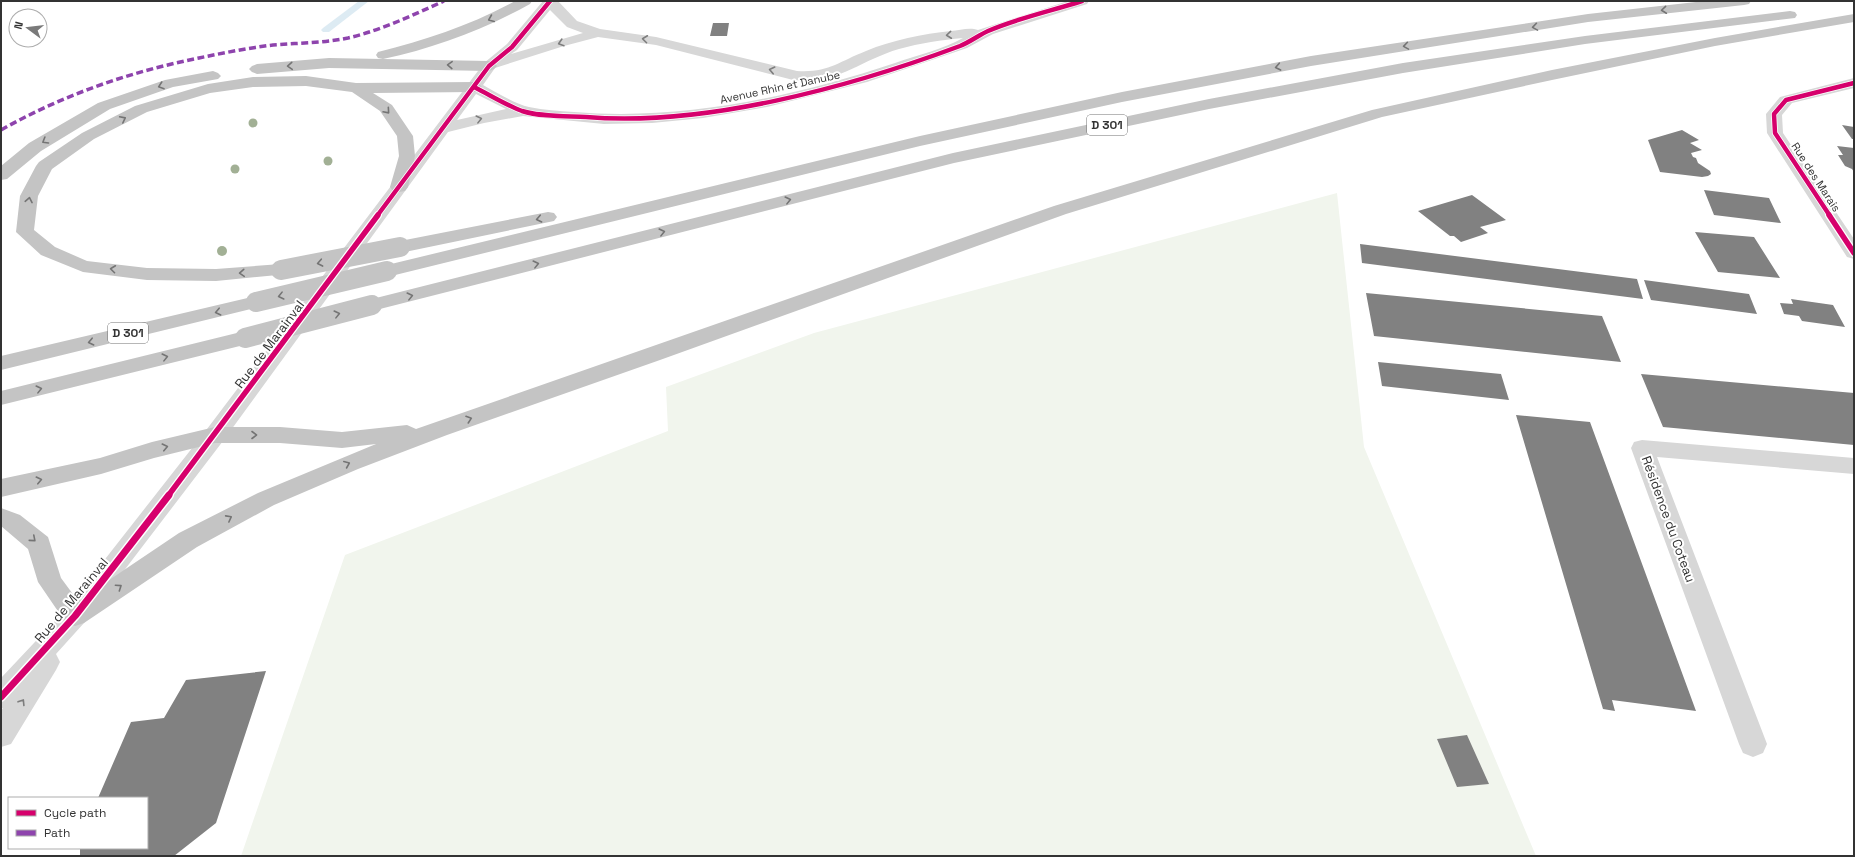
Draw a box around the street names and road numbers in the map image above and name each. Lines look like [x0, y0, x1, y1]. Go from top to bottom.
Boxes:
street label: Avenue Rhin et Danube [719, 67, 841, 107]
road number: D 301 [1087, 115, 1127, 135]
street label: Rue des Marais [1788, 140, 1844, 214]
street label: Rue de Marainval [231, 297, 308, 392]
road number: D 301 [108, 323, 148, 343]
street label: Résidence du Coteau [1638, 454, 1699, 585]
street label: Rue de Marainval [31, 554, 112, 646]

